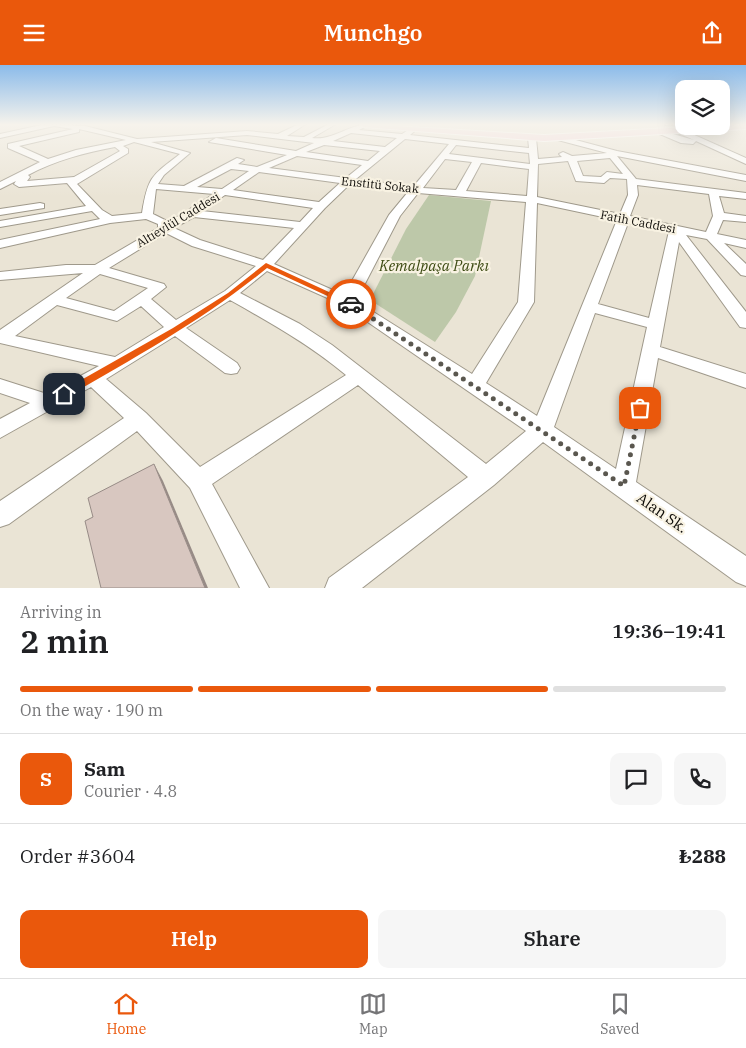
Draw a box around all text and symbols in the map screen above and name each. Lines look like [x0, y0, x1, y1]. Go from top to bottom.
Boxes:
text: Munchgo [324, 18, 422, 47]
icon: menu [20, 19, 48, 47]
icon: share [698, 19, 726, 47]
map controls [675, 80, 730, 135]
button: layers [675, 80, 730, 135]
street label: Enstitü Sokak [340, 173, 420, 196]
street label: Altıeylül Caddesi [133, 189, 222, 250]
street label: Fatih Caddesi [599, 207, 677, 236]
park label: Kemalpaşa Parkı [378, 256, 489, 275]
courier [326, 279, 376, 329]
icon: car [337, 290, 365, 318]
pin [43, 373, 85, 415]
icon: home [50, 380, 78, 408]
pin [619, 387, 661, 429]
icon: bag [626, 394, 654, 422]
street label: Alan Sk. [633, 488, 691, 537]
text: Arriving in [20, 602, 102, 622]
text: 19:36–19:41 [612, 619, 726, 643]
text: 2 min [20, 620, 109, 662]
text: On the way · 190 m [20, 700, 163, 720]
button: chat [610, 753, 662, 805]
button: phone [674, 753, 726, 805]
text: Sam [84, 757, 125, 781]
text: S [40, 767, 52, 791]
text: Courier · 4.8 [84, 781, 177, 801]
text: Order #3604 [20, 844, 135, 868]
text: ₺288 [679, 844, 726, 868]
button: Help [20, 910, 368, 968]
button: Share [378, 910, 726, 968]
tab: Home [106, 990, 146, 1038]
tab: Map [359, 990, 387, 1038]
tab: Saved [600, 990, 640, 1038]

